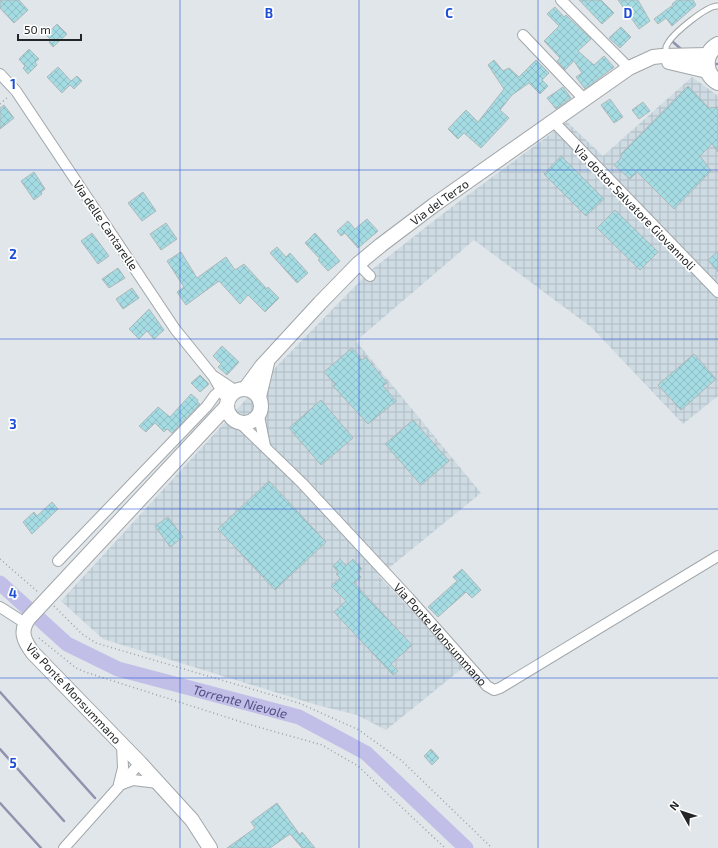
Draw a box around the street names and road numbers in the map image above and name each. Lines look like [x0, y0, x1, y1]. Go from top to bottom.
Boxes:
street label: Via dottor Salvatore Giovannoli [571, 142, 699, 272]
street label: Via del Terzo [407, 176, 471, 228]
street label: Via delle Cantarelle [71, 177, 141, 273]
street label: Via Ponte Monsummano [391, 580, 490, 688]
street label: Via Ponte Monsummano [24, 640, 124, 746]

